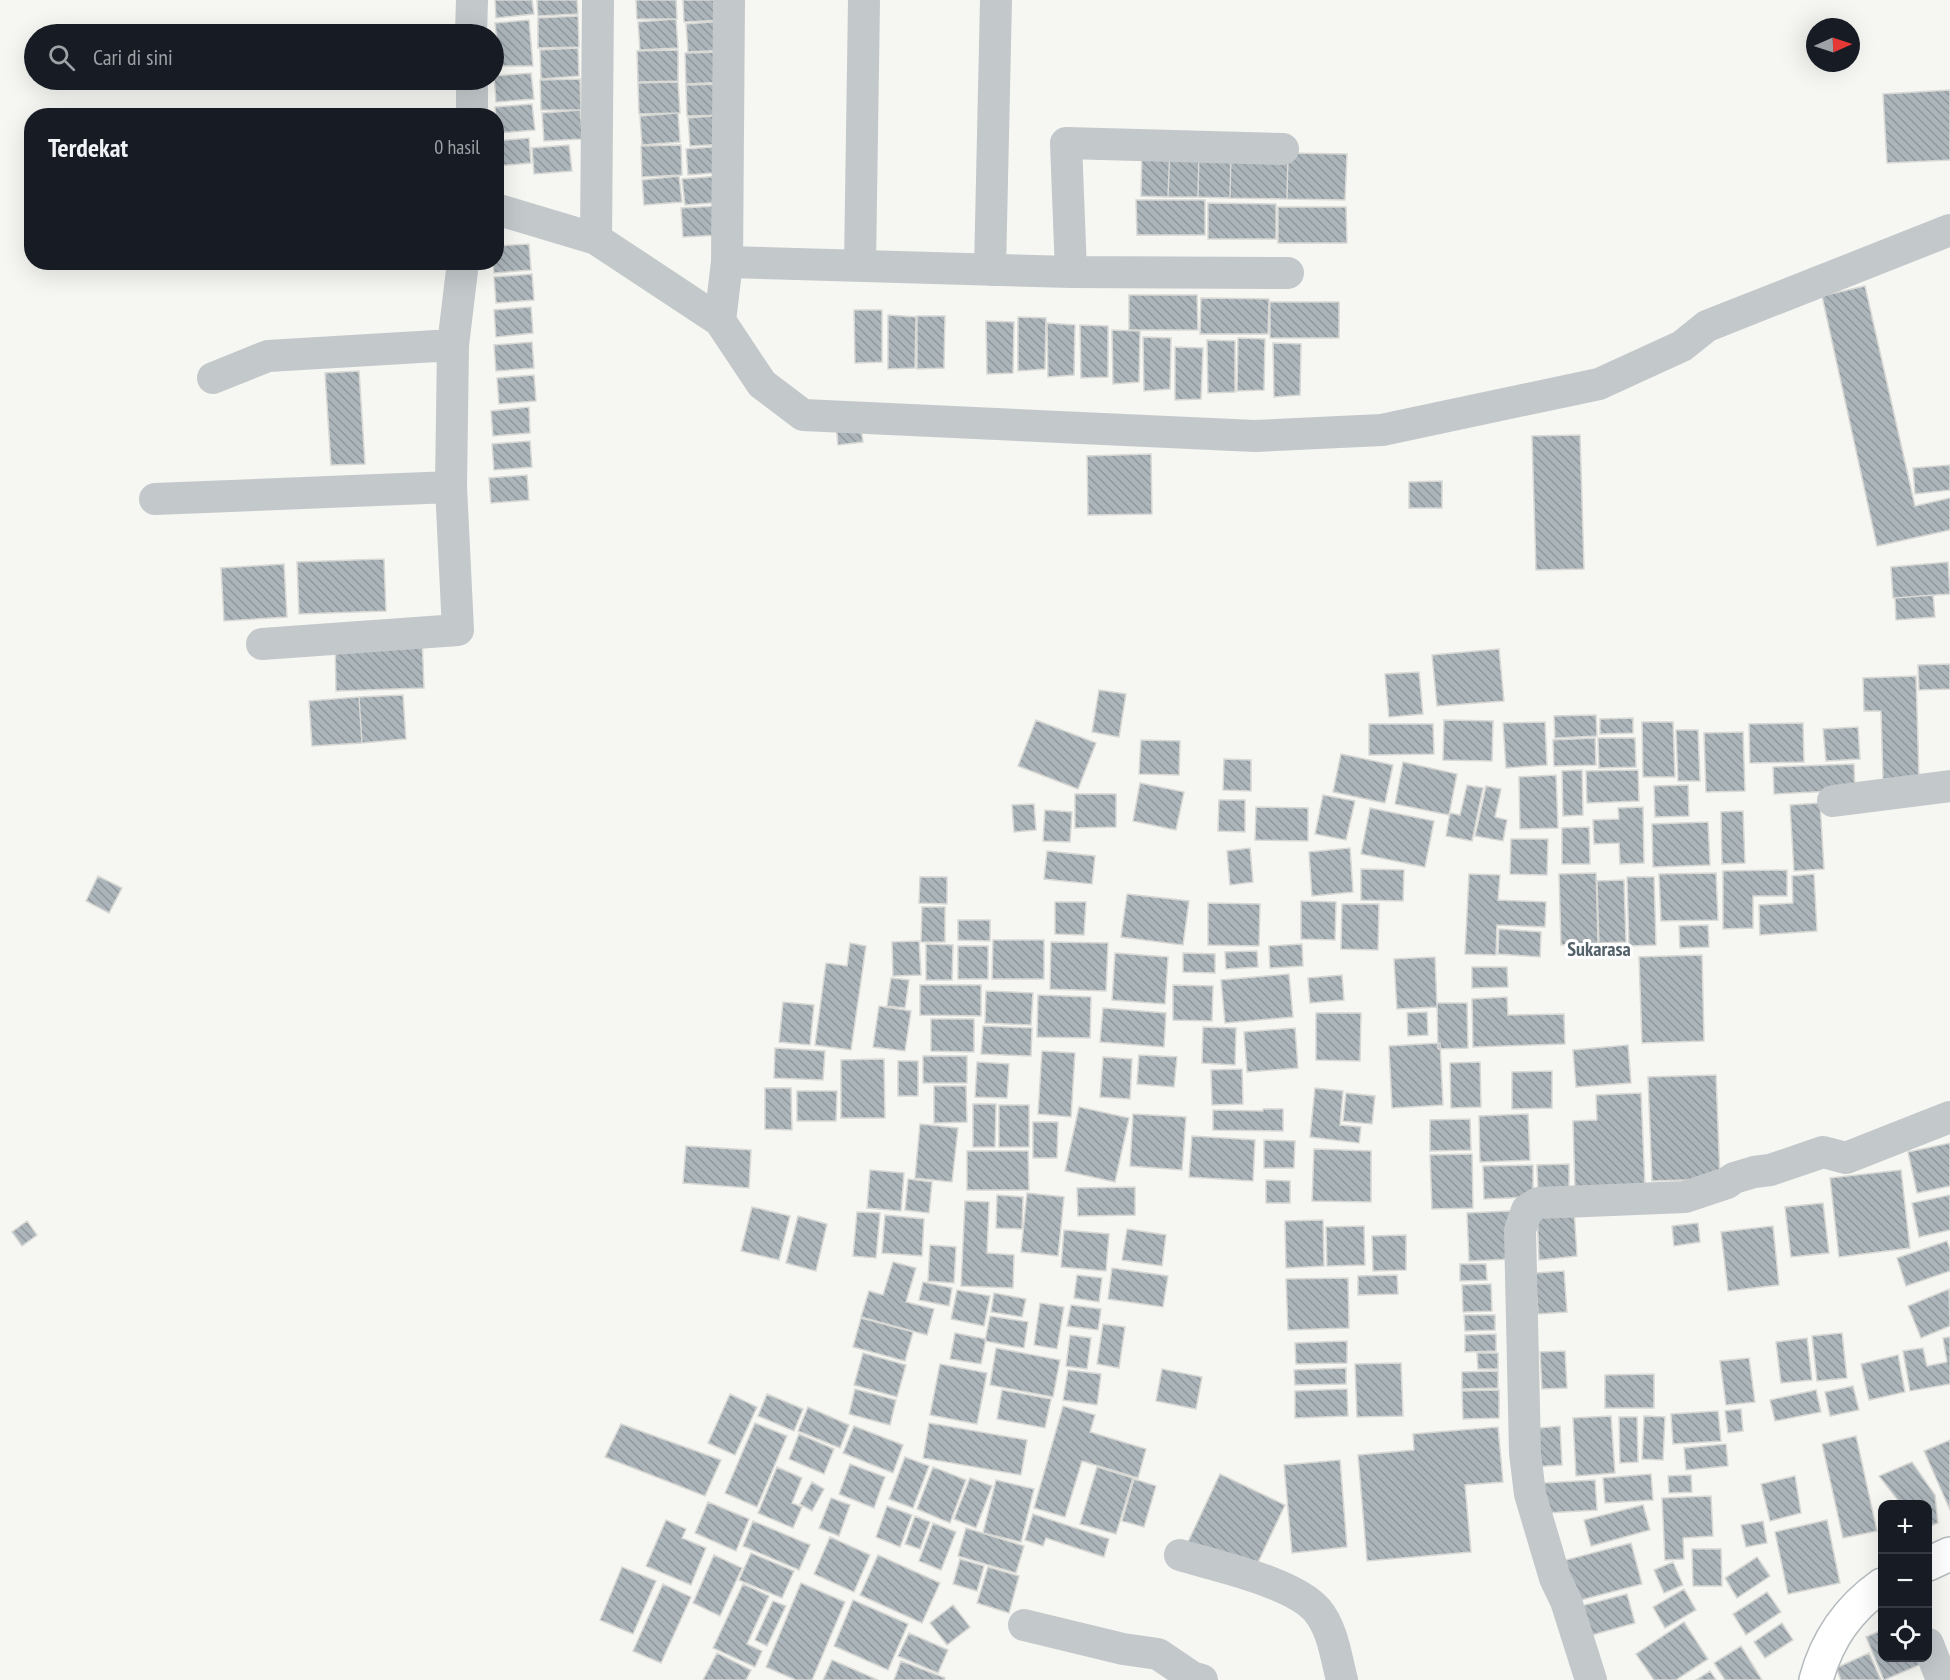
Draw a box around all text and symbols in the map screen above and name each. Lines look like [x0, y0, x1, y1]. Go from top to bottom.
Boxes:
north arrow [1806, 18, 1860, 72]
search box [24, 24, 504, 90]
icon: search [45, 41, 78, 74]
text: Cari di sini [93, 43, 173, 71]
text: Terdekat [48, 131, 128, 164]
text: 0 hasil [434, 134, 480, 160]
district label: Sukarasa [1567, 936, 1631, 962]
map controls [1878, 1500, 1932, 1662]
button: + [1878, 1500, 1932, 1554]
button: − [1878, 1554, 1932, 1608]
button: locate [1878, 1608, 1932, 1662]

